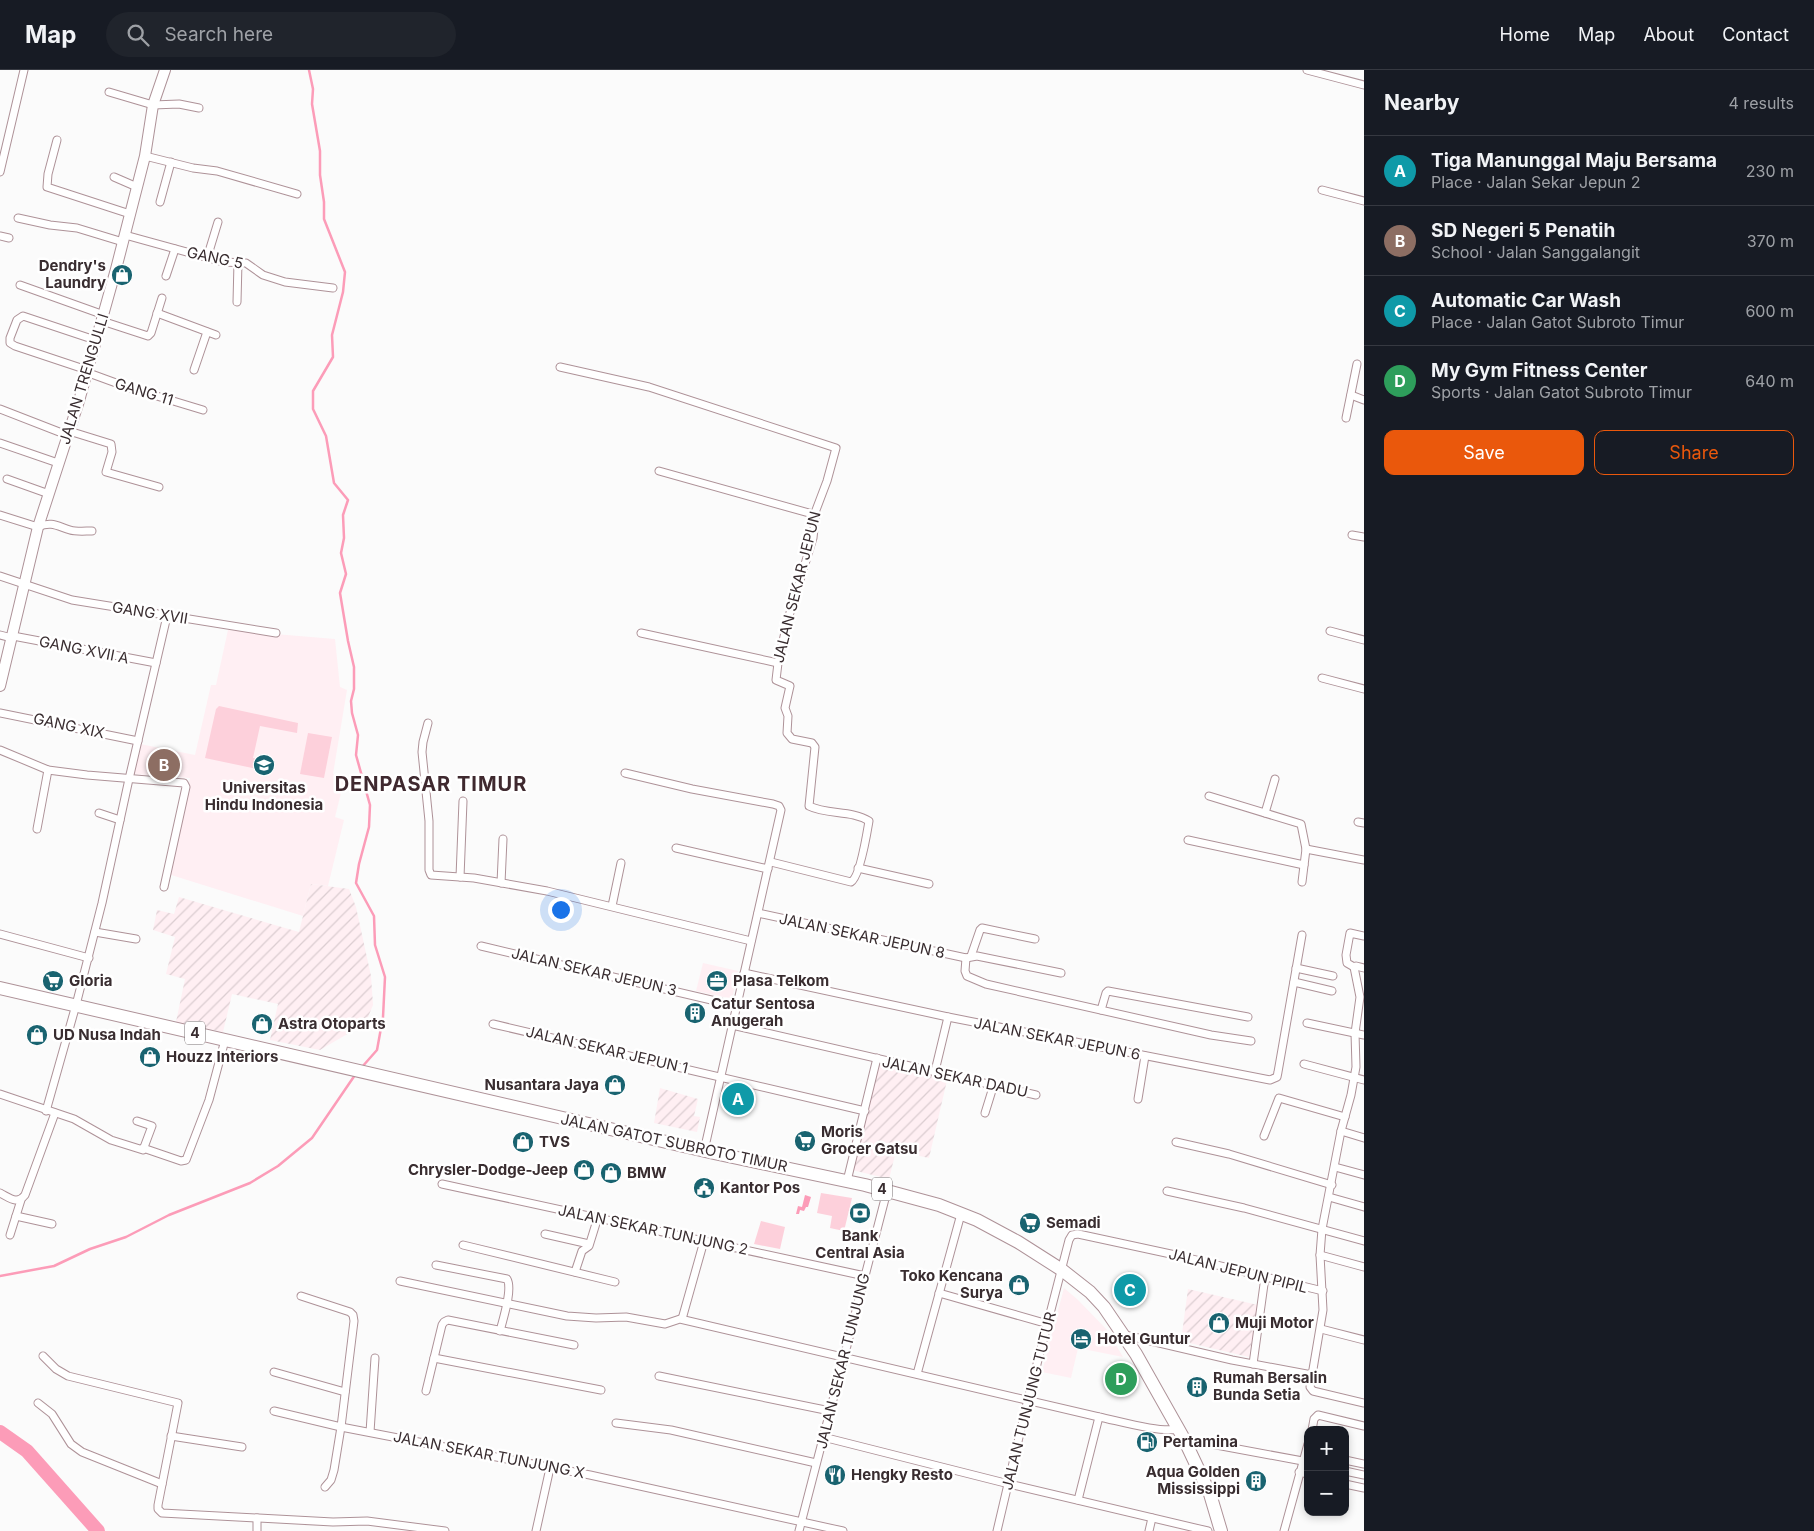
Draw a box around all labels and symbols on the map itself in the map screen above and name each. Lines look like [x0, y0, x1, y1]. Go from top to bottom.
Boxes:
street label: GANG 5 [185, 242, 245, 273]
place label: Dendry's Laundry [39, 256, 106, 292]
shop icon: Dendry's Laundry [110, 263, 134, 287]
street label: JALAN TRENGULLI [55, 311, 112, 447]
street label: GANG 11 [113, 374, 176, 409]
street label: JALAN SEKAR JEPUN [768, 509, 825, 665]
street label: GANG XVII [111, 597, 189, 628]
street label: GANG XVII A [38, 631, 131, 668]
street label: GANG XIX [32, 709, 106, 742]
pin: B [148, 746, 180, 784]
school or university icon: Universitas Hindu Indonesia [252, 753, 276, 777]
district label: DENPASAR TIMUR [335, 772, 527, 796]
place label: Universitas Hindu Indonesia [205, 778, 323, 814]
your location [548, 897, 574, 923]
street label: JALAN SEKAR JEPUN 8 [777, 909, 947, 962]
street label: JALAN SEKAR JEPUN 3 [510, 943, 679, 1000]
supermarket icon: Gloria [41, 969, 65, 993]
office icon: Plasa Telkom [705, 969, 729, 993]
place label: Gloria [69, 971, 113, 990]
place label: Plasa Telkom [733, 971, 829, 990]
place label: Catur Sentosa Anugerah [711, 994, 815, 1030]
building icon: Catur Sentosa Anugerah [683, 1001, 707, 1025]
shop icon: Astra Otoparts [250, 1012, 274, 1036]
street label: JALAN SEKAR JEPUN 6 [972, 1013, 1142, 1064]
place label: Astra Otoparts [278, 1014, 386, 1033]
road number: 4 [185, 1021, 205, 1044]
street label: JALAN SEKAR JEPUN 1 [524, 1022, 690, 1077]
shop icon: UD Nusa Indah [25, 1023, 49, 1047]
place label: UD Nusa Indah [53, 1025, 161, 1044]
shop icon: Houzz Interiors [138, 1045, 162, 1069]
place label: Houzz Interiors [166, 1047, 278, 1066]
street label: JALAN SEKAR DADU [880, 1052, 1030, 1101]
shop icon: Nusantara Jaya [603, 1073, 627, 1097]
place label: Nusantara Jaya [485, 1075, 599, 1094]
pin: A [722, 1080, 754, 1118]
street label: JALAN GATOT SUBROTO TIMUR [559, 1109, 790, 1176]
place label: Moris Grocer Gatsu [821, 1122, 918, 1158]
supermarket icon: Moris Grocer Gatsu [793, 1129, 817, 1153]
shop icon: TVS [511, 1130, 535, 1154]
place label: TVS [539, 1132, 570, 1151]
shop icon: Chrysler-Dodge-Jeep [572, 1158, 596, 1182]
place label: Chrysler-Dodge-Jeep [408, 1160, 568, 1179]
shop icon: BMW [599, 1161, 623, 1185]
place label: BMW [627, 1163, 667, 1182]
public building icon: Kantor Pos [692, 1176, 716, 1200]
place label: Kantor Pos [720, 1178, 800, 1197]
road number: 4 [872, 1178, 892, 1200]
street label: JALAN SEKAR TUNJUNG 2 [556, 1200, 750, 1259]
bank icon: Bank Central Asia [848, 1201, 872, 1225]
supermarket icon: Semadi [1018, 1211, 1042, 1235]
place label: Semadi [1046, 1213, 1101, 1232]
place label: Bank Central Asia [815, 1226, 905, 1262]
street label: JALAN JEPUN PIPIL [1167, 1244, 1310, 1297]
place label: Toko Kencana Surya [900, 1266, 1003, 1302]
street label: JALAN SEKAR TUNJUNG [811, 1271, 874, 1451]
pin: C [1114, 1271, 1146, 1309]
shop icon: Toko Kencana Surya [1007, 1273, 1031, 1297]
street label: JALAN TUNJUNG TUTUR [997, 1310, 1060, 1492]
shop icon: Muji Motor [1207, 1311, 1231, 1335]
place label: Muji Motor [1235, 1313, 1314, 1332]
hotel icon: Hotel Guntur [1069, 1327, 1093, 1351]
place label: Hotel Guntur [1097, 1329, 1190, 1348]
pin: D [1105, 1360, 1137, 1398]
place label: Rumah Bersalin Bunda Setia [1213, 1368, 1327, 1404]
building icon: Rumah Bersalin Bunda Setia [1185, 1375, 1209, 1399]
street label: JALAN SEKAR TUNJUNG X [392, 1427, 586, 1482]
fuel station icon: Pertamina [1135, 1430, 1159, 1454]
place label: Pertamina [1163, 1432, 1238, 1451]
place label: Aqua Golden Mississippi [1146, 1462, 1240, 1498]
restaurant icon: Hengky Resto [823, 1463, 847, 1487]
place label: Hengky Resto [851, 1465, 953, 1484]
building icon: Aqua Golden Mississippi [1244, 1469, 1268, 1493]

